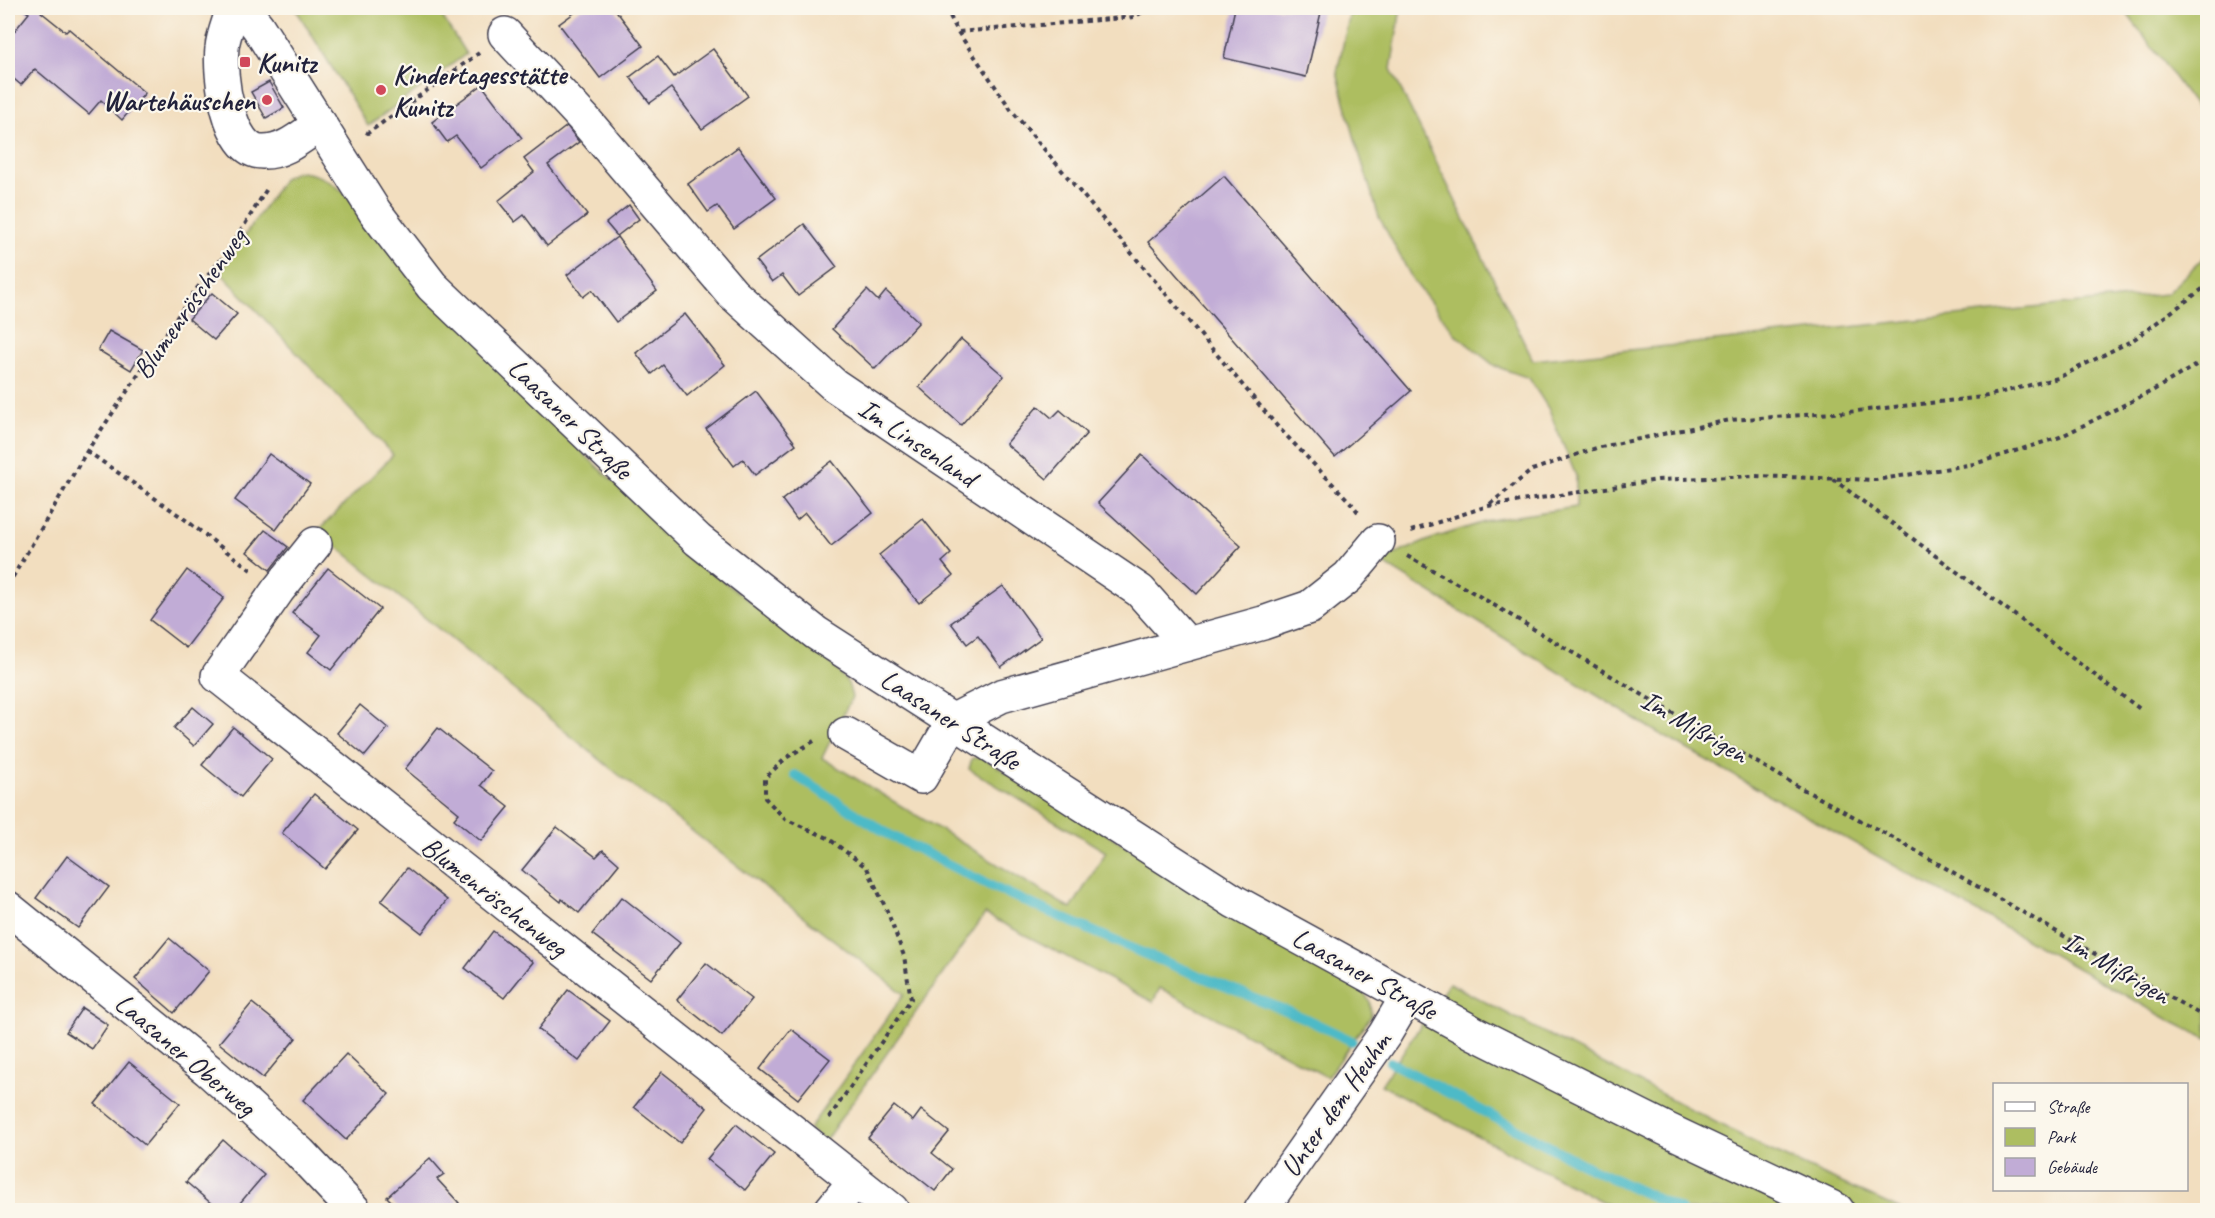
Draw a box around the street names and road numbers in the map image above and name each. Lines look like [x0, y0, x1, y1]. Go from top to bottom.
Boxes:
street label: Blumenröschenweg [125, 219, 255, 385]
street label: Laasaner Straße [501, 350, 642, 488]
street label: Im Linsenland [852, 390, 987, 497]
street label: Laasaner Straße [874, 661, 1029, 779]
street label: Im Mißrigen [1635, 682, 1756, 772]
street label: Blumenröschenweg [415, 828, 576, 966]
street label: Laasaner Straße [1286, 919, 1445, 1028]
street label: Im Mißrigen [2057, 923, 2178, 1013]
street label: Laasaner Oberweg [108, 985, 264, 1124]
street label: Unter dem Heuhm [1273, 1023, 1400, 1184]

